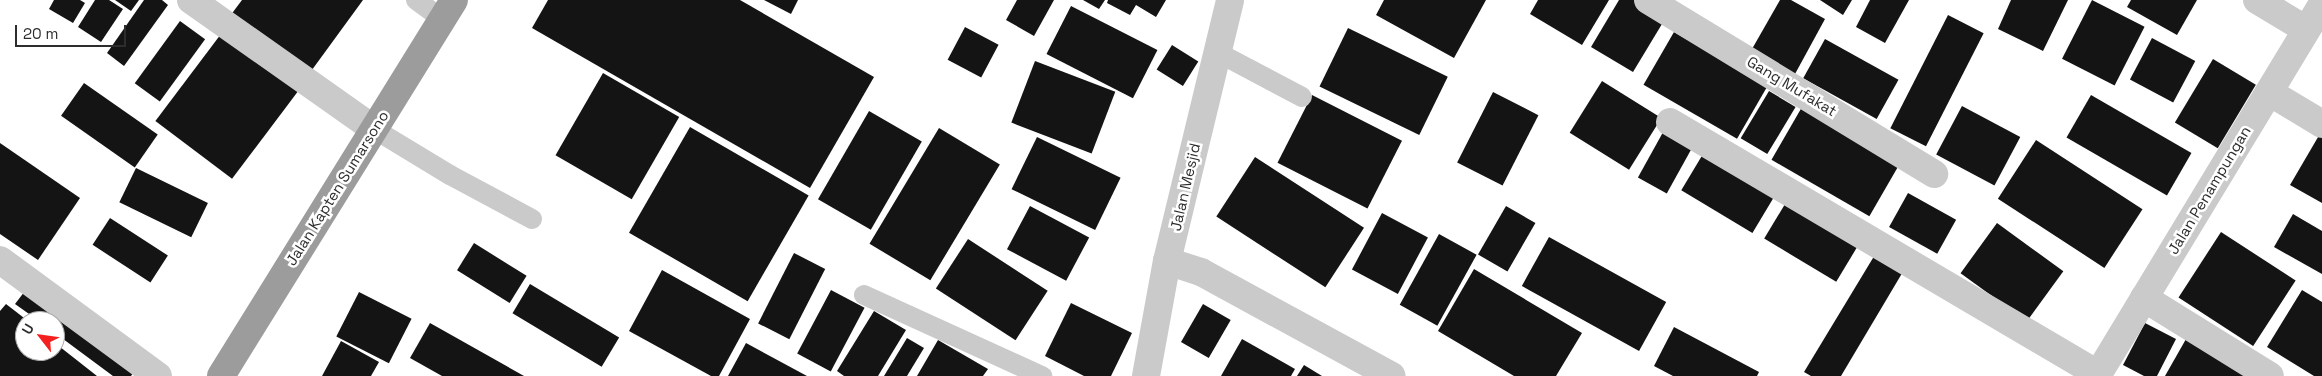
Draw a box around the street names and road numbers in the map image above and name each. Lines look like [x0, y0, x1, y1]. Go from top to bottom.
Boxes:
street label: Gang Mufakat [1744, 52, 1840, 120]
street label: Jalan Kapten Sumarsono [282, 107, 392, 269]
street label: Jalan Penampungan [2164, 123, 2254, 257]
street label: Jalan Mesjid [1166, 141, 1204, 233]

